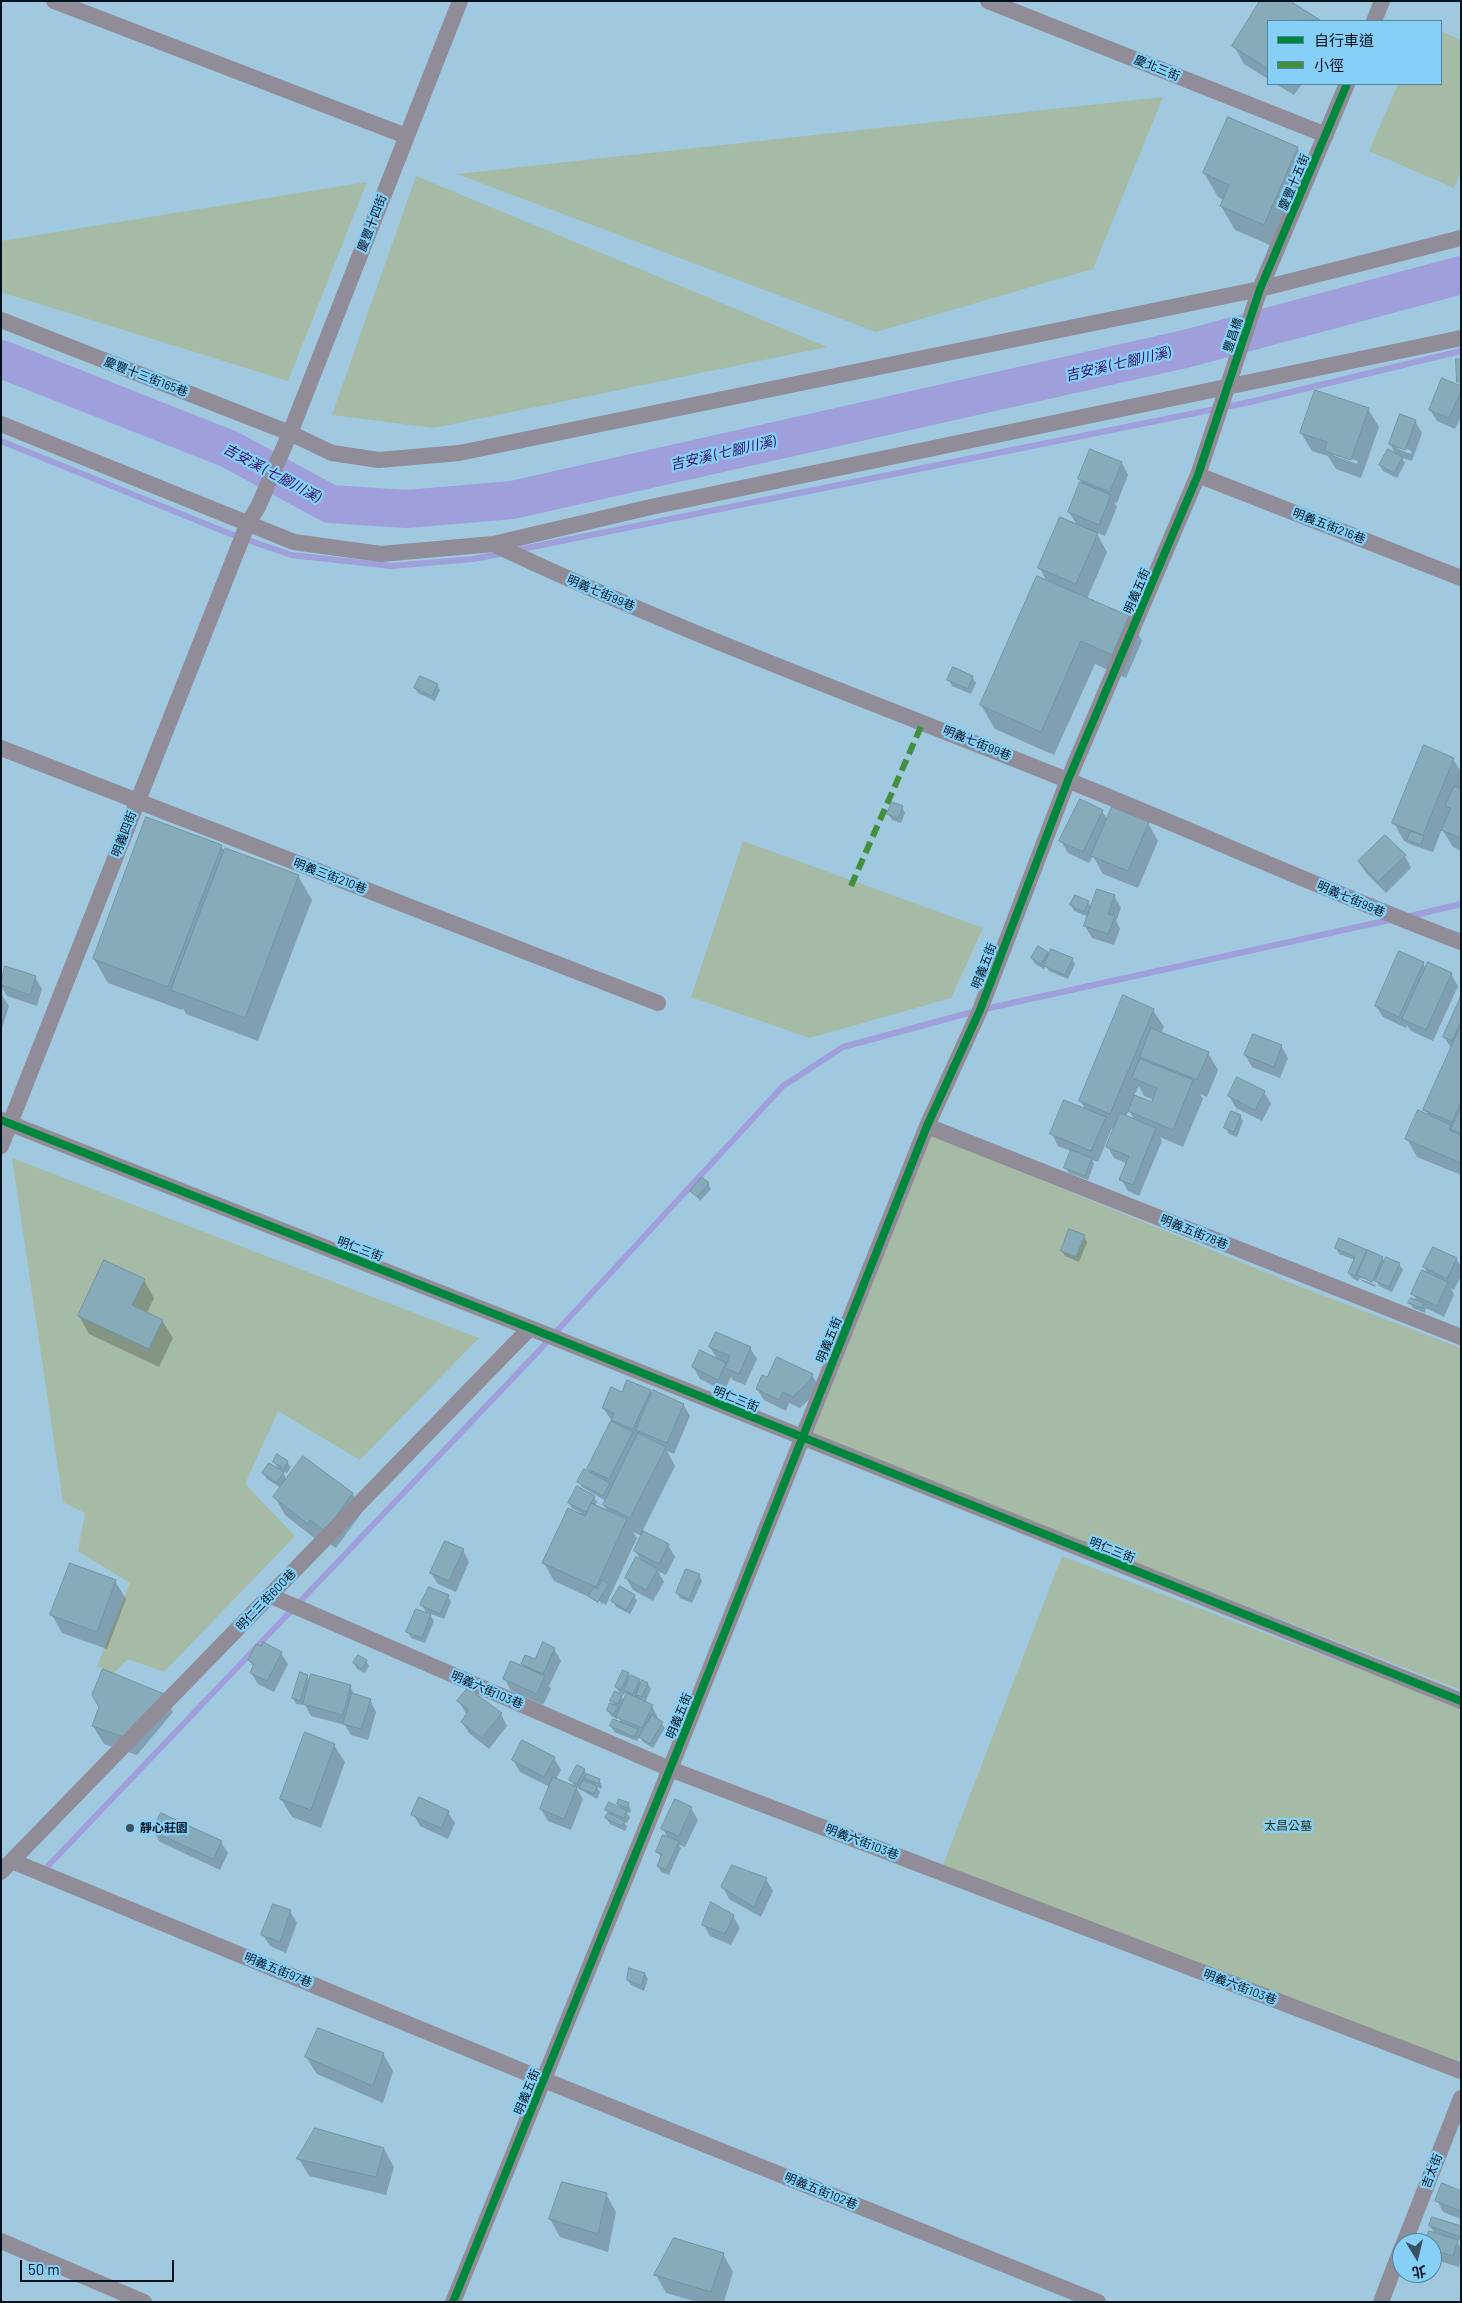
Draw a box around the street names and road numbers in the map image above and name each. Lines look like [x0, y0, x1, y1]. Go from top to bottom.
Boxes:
street label: 慶北三街 [1132, 52, 1182, 84]
street label: 慶豐十五街 [1276, 152, 1312, 212]
street label: 慶豐十四街 [355, 192, 389, 254]
street label: 豐昌橋 [1220, 316, 1246, 354]
street label: 慶豐十三街165巷 [102, 354, 190, 400]
street label: 明義五街216巷 [1291, 506, 1367, 546]
street label: 明義五街 [1121, 566, 1153, 616]
street label: 明義七街99巷 [565, 572, 637, 614]
street label: 明義七街99巷 [941, 723, 1013, 763]
street label: 明義四街 [109, 809, 139, 859]
street label: 明義三街210巷 [291, 855, 369, 897]
street label: 明義七街99巷 [1315, 878, 1387, 920]
street label: 明義五街 [969, 941, 999, 991]
street label: 明義五街78巷 [1158, 1212, 1230, 1252]
street label: 明仁三街 [335, 1234, 385, 1264]
street label: 明義五街 [813, 1315, 845, 1365]
street label: 明仁三街 [711, 1383, 761, 1415]
street label: 明仁三街 [1087, 1534, 1137, 1566]
street label: 明仁三街600巷 [233, 1566, 299, 1634]
street label: 明義六街103巷 [449, 1668, 525, 1712]
street label: 明義五街 [663, 1691, 695, 1741]
street label: 明義六街103巷 [823, 1821, 901, 1863]
street label: 明義五街97巷 [242, 1950, 314, 1990]
street label: 明義六街103巷 [1201, 1966, 1279, 2008]
street label: 明義五街 [511, 2067, 543, 2117]
street label: 吉太街 [1419, 2152, 1445, 2190]
street label: 明義五街102巷 [782, 2170, 860, 2212]

